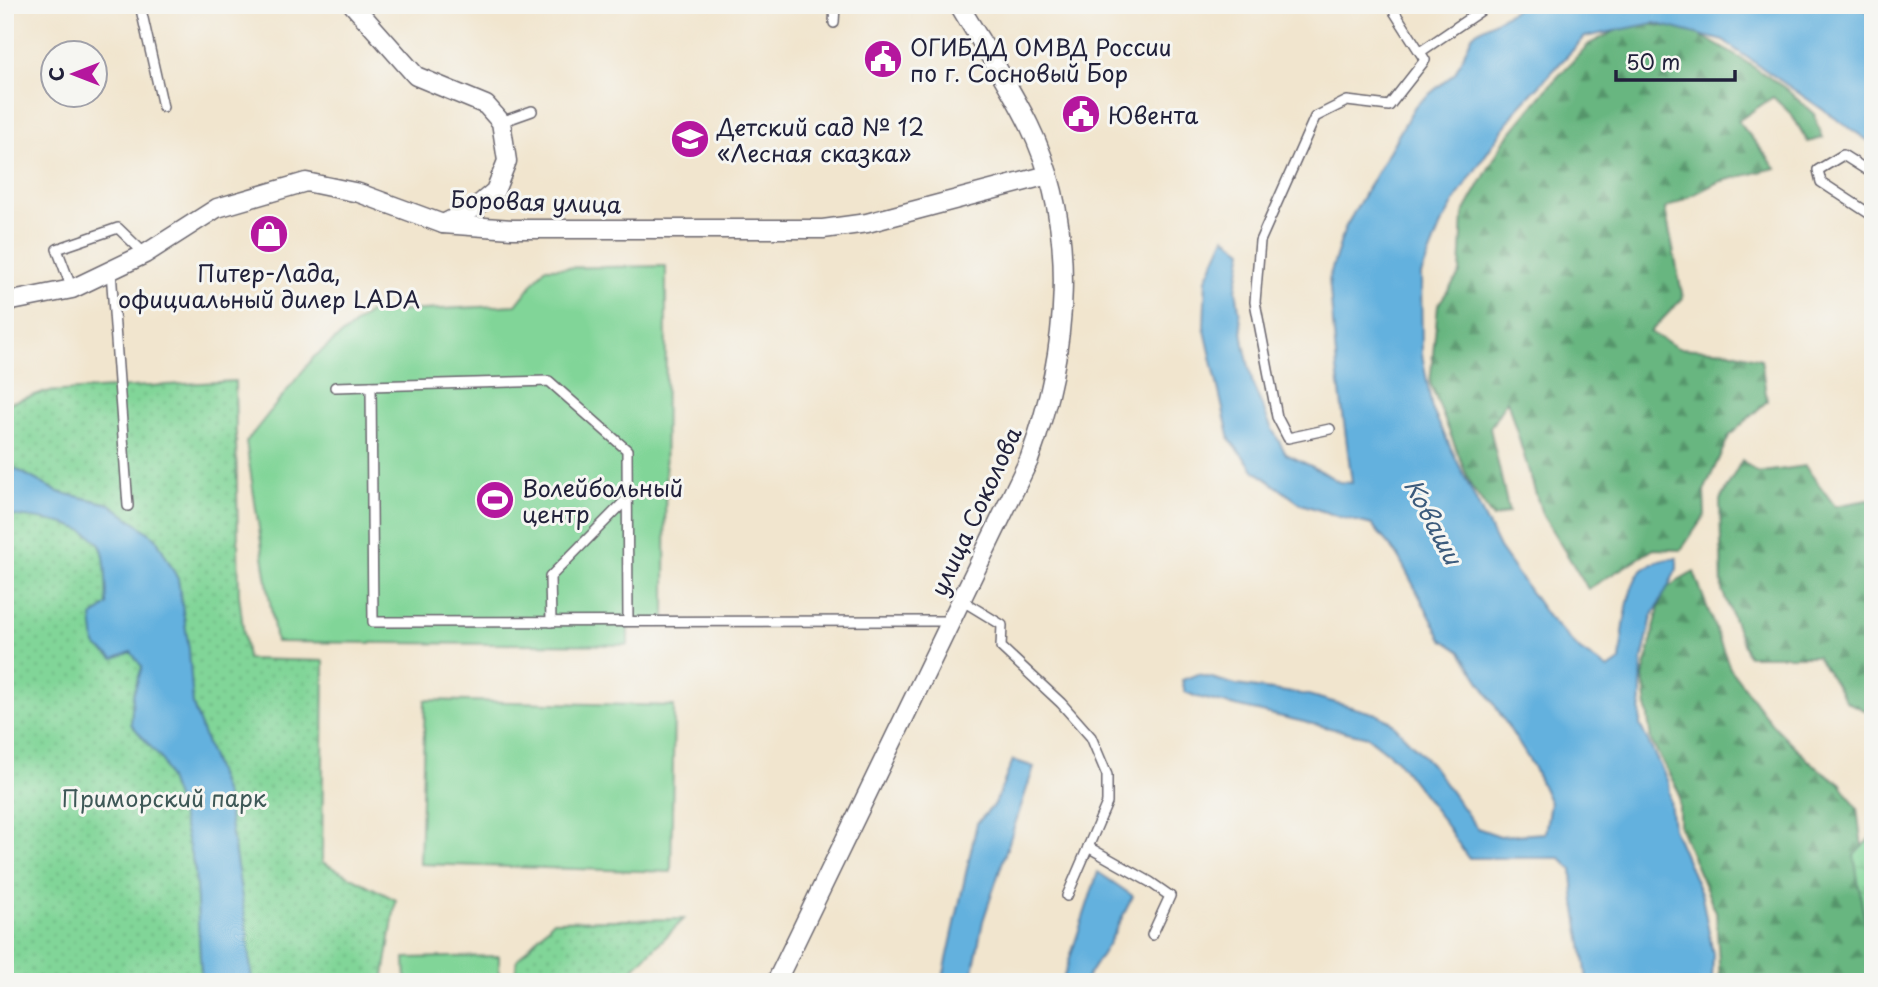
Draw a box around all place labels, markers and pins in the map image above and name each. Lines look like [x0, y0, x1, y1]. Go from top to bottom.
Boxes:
place label: ОГИБДД ОМВД России по г. Сосновый Бор [910, 29, 1172, 90]
public building icon: ОГИБДД ОМВД России по г. Сосновый Бор [862, 38, 904, 80]
public building icon: Ювента [1060, 93, 1102, 135]
place label: Ювента [1108, 97, 1198, 132]
place label: Детский сад № 12 «Лесная сказка» [716, 109, 924, 170]
school or university icon: Детский сад № 12 «Лесная сказка» [669, 118, 711, 160]
shop icon: Питер-Лада, официальный дилер LADA [248, 213, 290, 255]
place label: Питер-Лада, официальный дилер LADA [118, 255, 420, 316]
place label: Волейбольный центр [522, 470, 683, 531]
sports icon: Волейбольный центр [474, 479, 516, 521]

